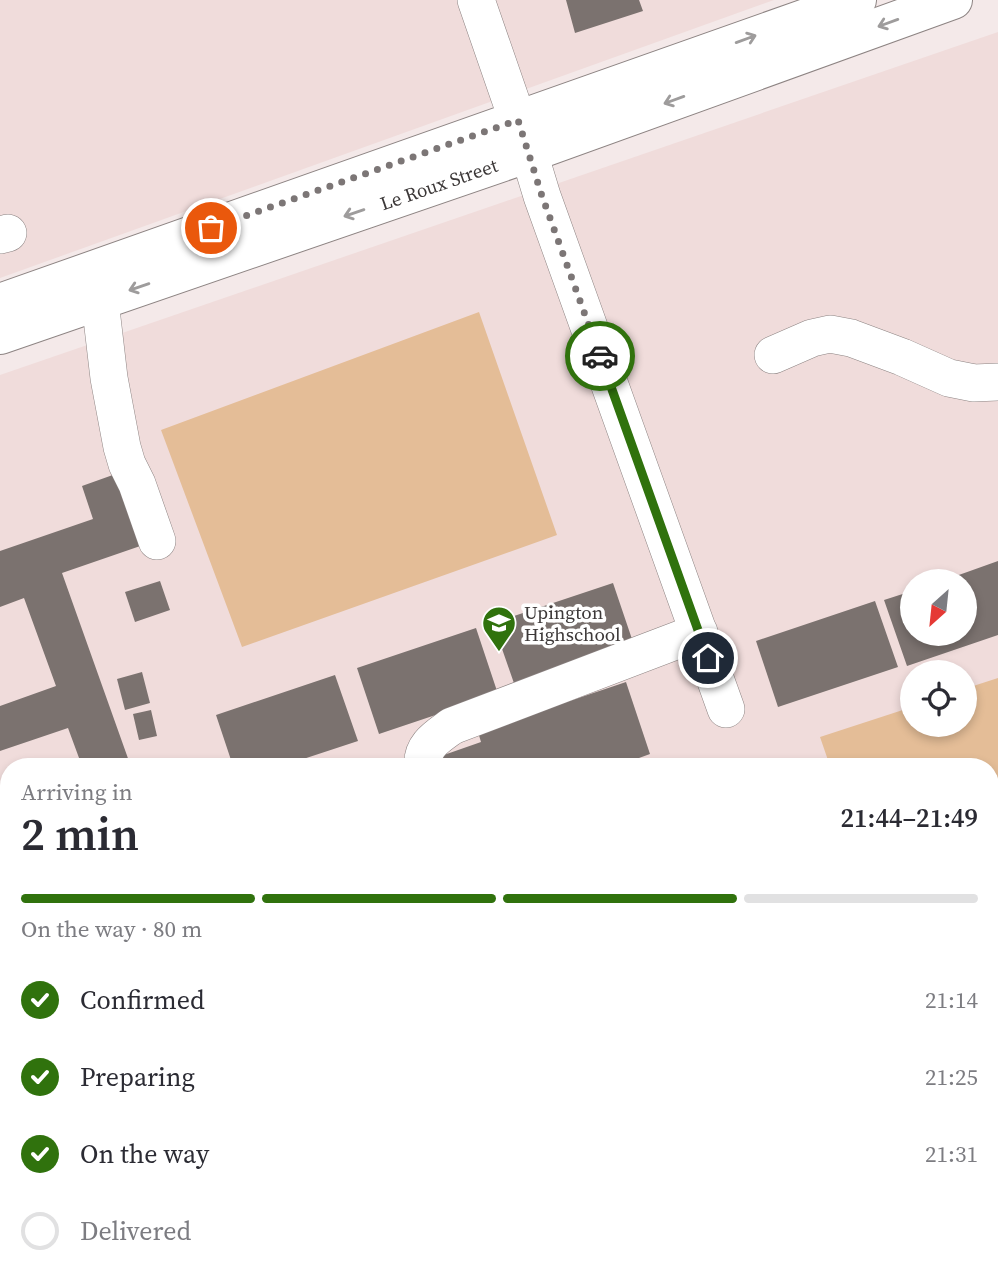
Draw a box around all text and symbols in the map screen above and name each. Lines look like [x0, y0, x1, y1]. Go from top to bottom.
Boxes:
one-way arrow [878, 18, 900, 30]
one-way arrow [735, 32, 757, 44]
one-way arrow [664, 95, 686, 108]
street label: Le Roux Street [377, 152, 502, 216]
pin [181, 198, 241, 258]
one-way arrow [343, 208, 365, 220]
icon: bag [192, 209, 230, 247]
one-way arrow [128, 282, 150, 294]
courier [565, 321, 635, 391]
icon: car [581, 337, 619, 375]
north arrow [900, 569, 976, 646]
map controls [900, 569, 977, 737]
place label: Upington Highschool [524, 599, 621, 647]
school or university icon: Upington Highschool [480, 604, 518, 653]
pin [678, 628, 738, 688]
icon: home [689, 639, 727, 677]
button: locate [900, 660, 977, 737]
text: Arriving in [21, 776, 133, 808]
text: 21:44–21:49 [841, 800, 978, 836]
text: 2 min [21, 802, 139, 865]
text: On the way · 80 m [21, 913, 202, 945]
icon: check [21, 981, 59, 1019]
text: Confirmed [80, 982, 205, 1018]
text: 21:14 [925, 984, 978, 1016]
icon: check [21, 1058, 59, 1096]
text: Preparing [80, 1059, 195, 1095]
text: 21:25 [925, 1061, 978, 1093]
icon: check [21, 1135, 59, 1173]
text: On the way [80, 1136, 209, 1172]
text: 21:31 [925, 1138, 978, 1170]
text: Delivered [80, 1213, 191, 1249]

